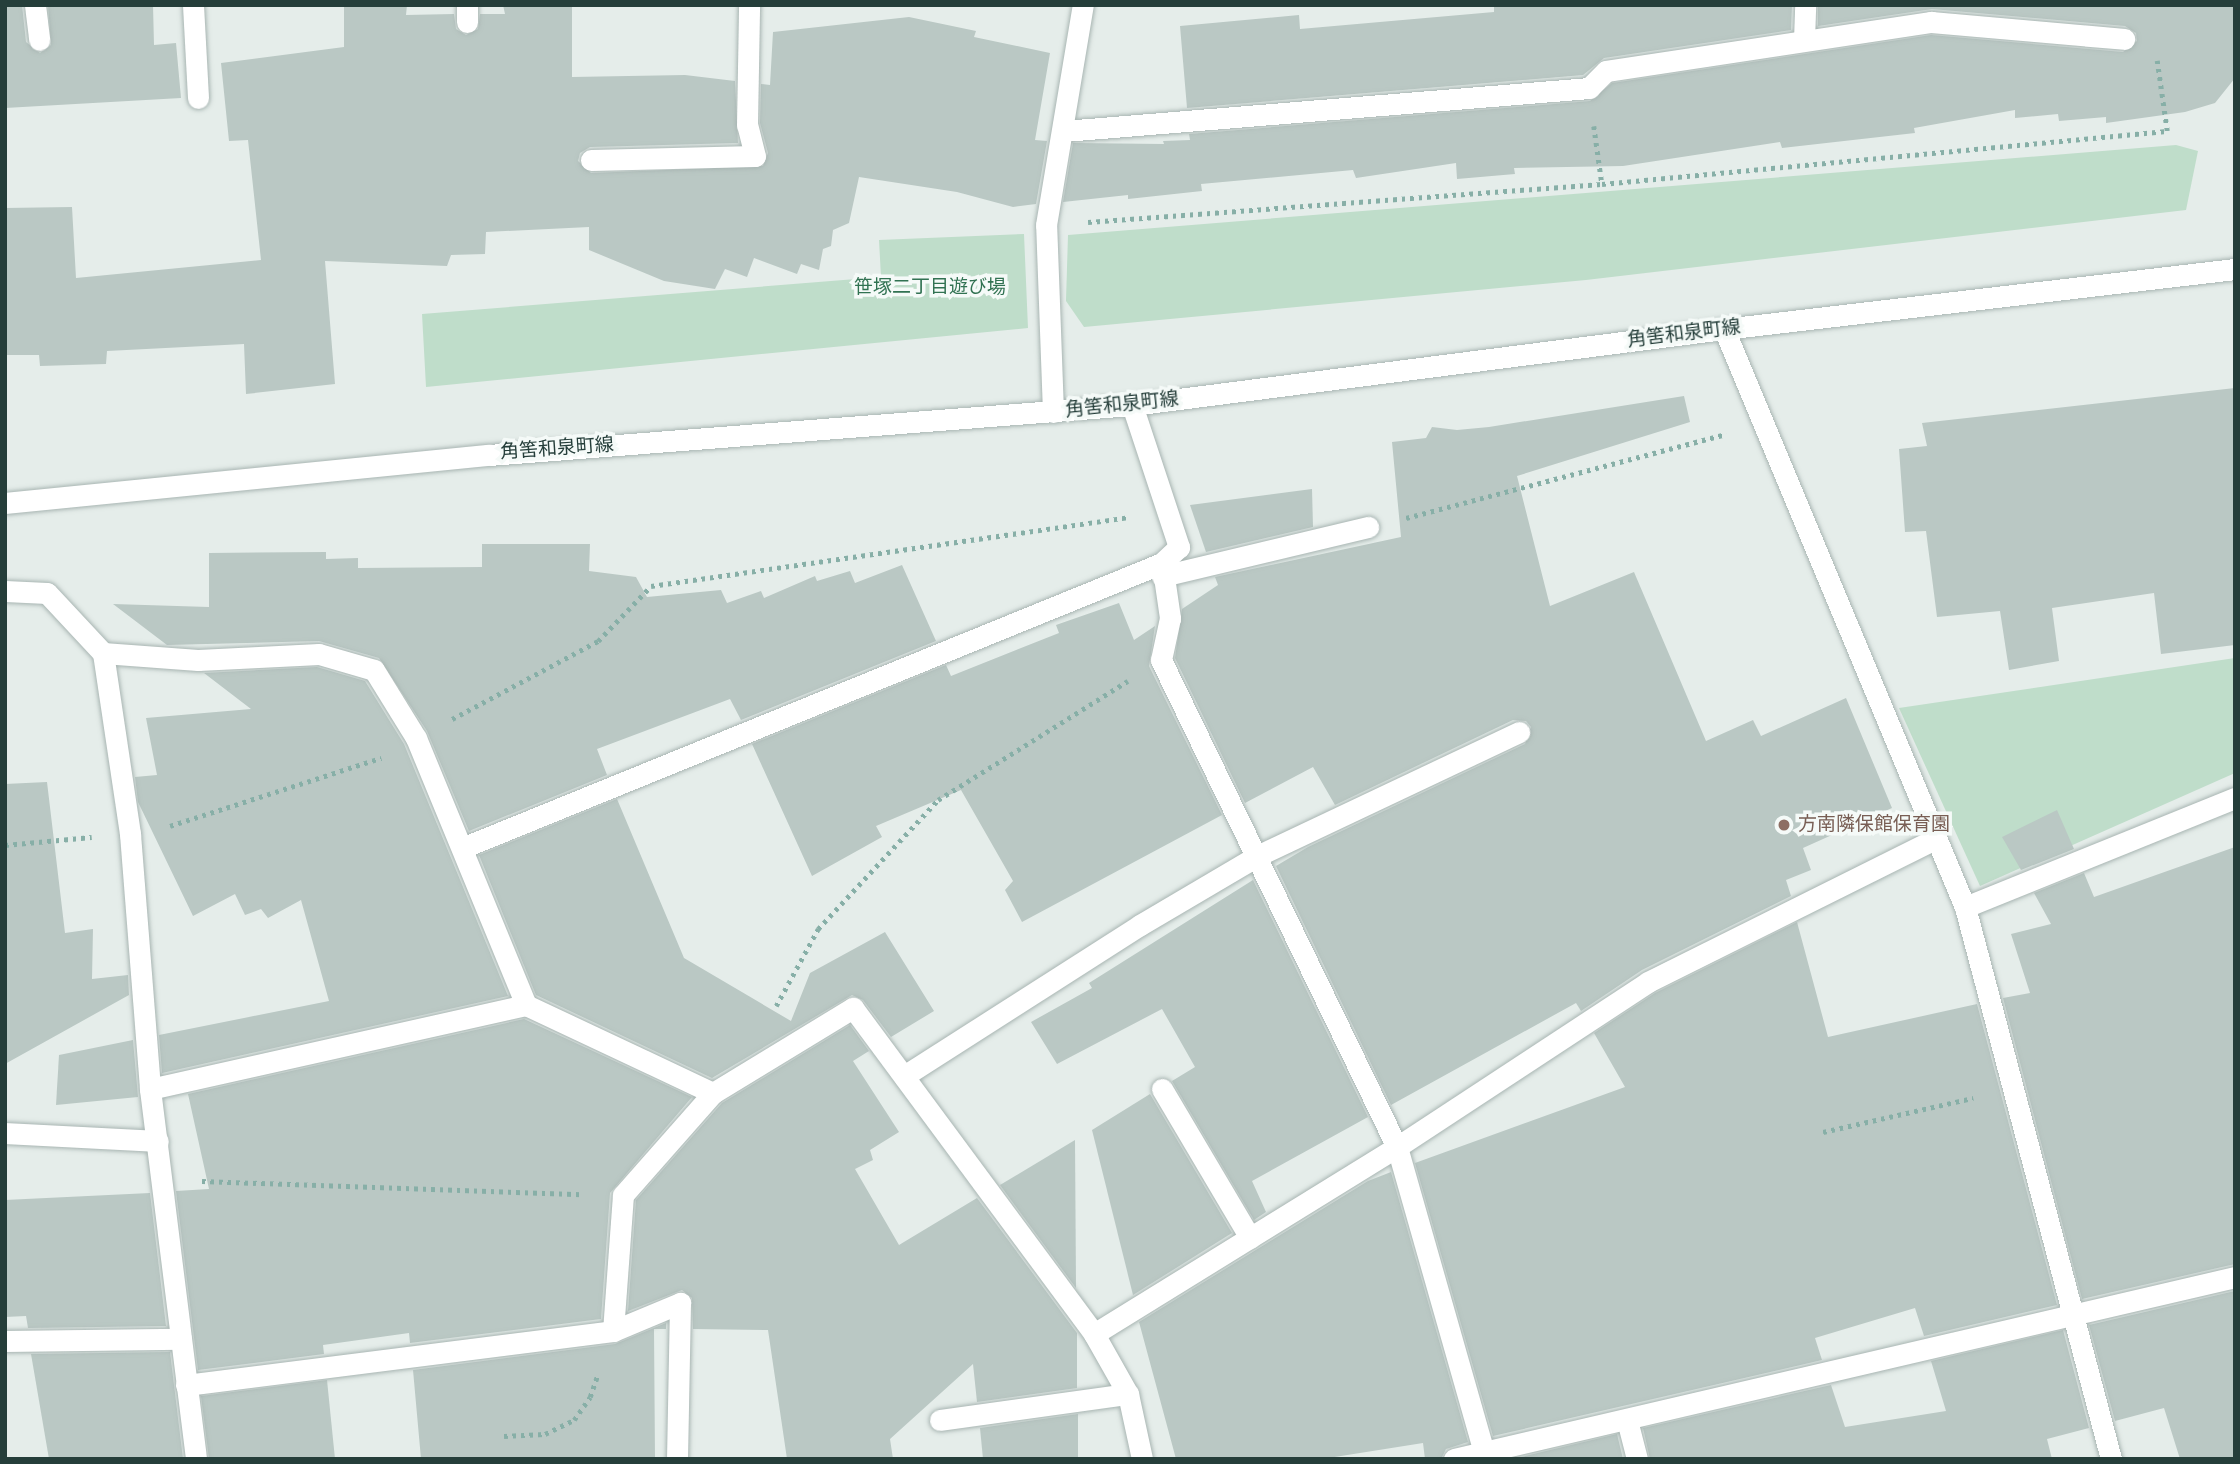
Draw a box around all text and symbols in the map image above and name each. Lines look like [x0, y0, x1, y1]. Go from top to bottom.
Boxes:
park label: 笹塚二丁目遊び場 [854, 277, 1006, 299]
street label: 角筈和泉町線 [1626, 316, 1742, 352]
street label: 角筈和泉町線 [1064, 388, 1180, 422]
street label: 角筈和泉町線 [499, 434, 615, 464]
place label: 方南隣保館保育園 [1798, 814, 1950, 836]
marker: 方南隣保館保育園 [1776, 817, 1792, 833]

